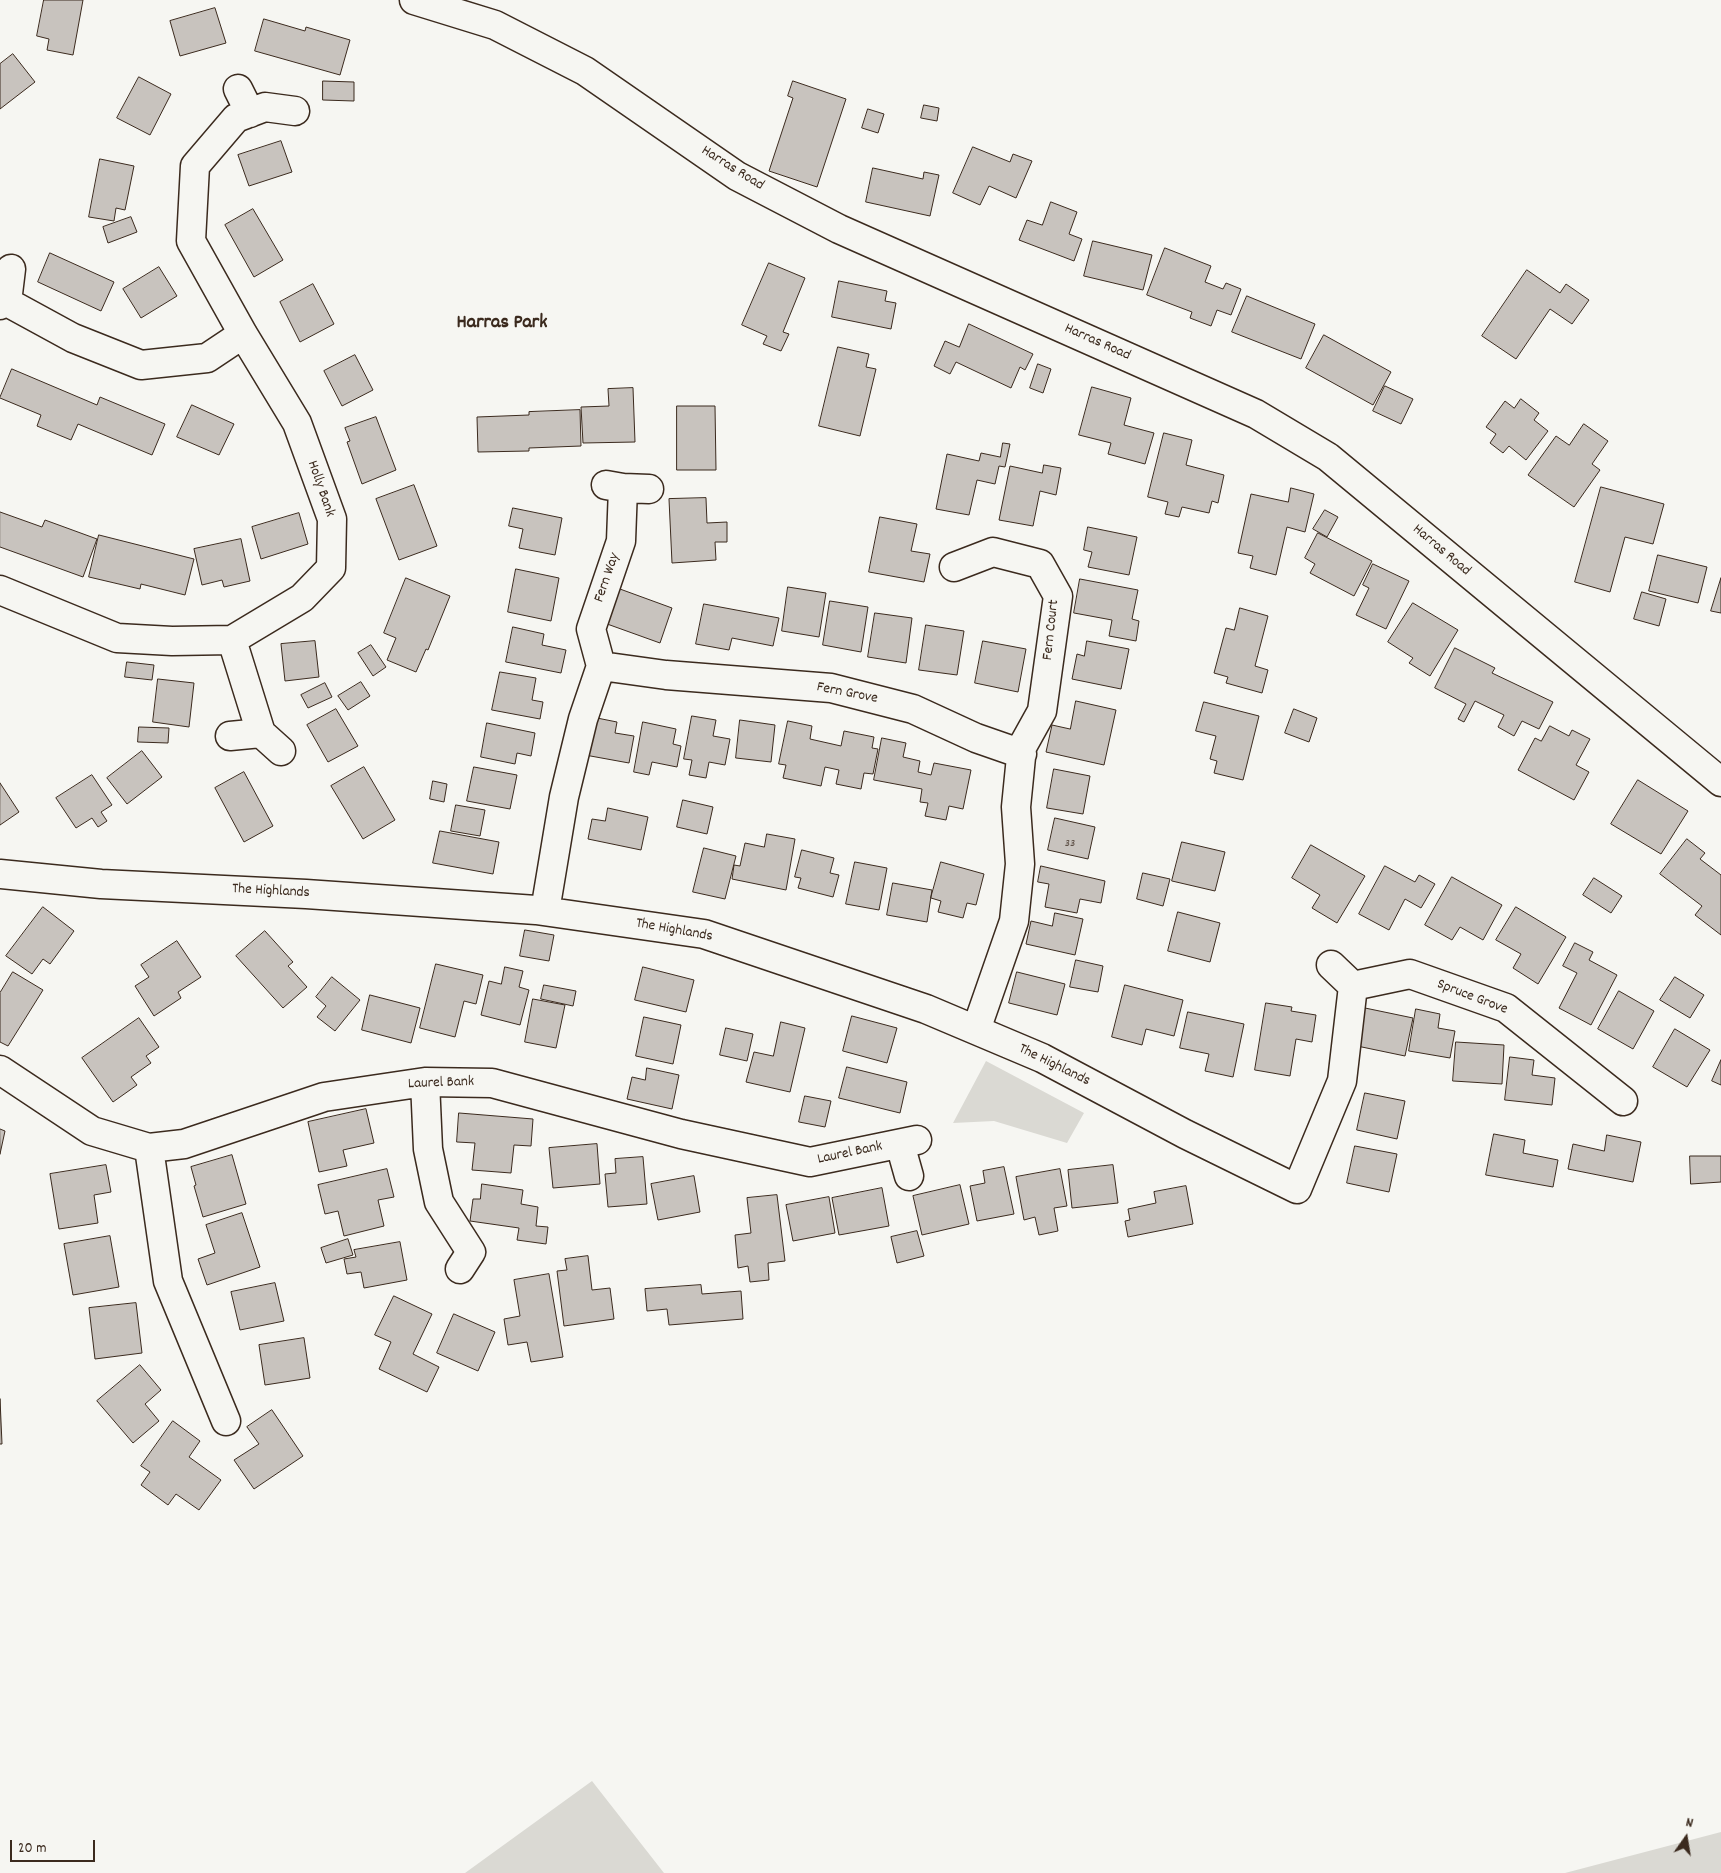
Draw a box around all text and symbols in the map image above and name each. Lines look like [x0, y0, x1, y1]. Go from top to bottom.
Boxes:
street label: Harras Road [697, 143, 767, 195]
district label: Harras Park [457, 312, 547, 336]
street label: Harras Road [1061, 320, 1133, 366]
street label: Holly Bank [302, 459, 338, 519]
street label: Harras Road [1408, 521, 1474, 581]
street label: Fern Way [591, 551, 625, 605]
street label: Fern Court [1040, 599, 1064, 661]
street label: Fern Grove [815, 679, 879, 709]
house number: 33 [1065, 837, 1075, 851]
street label: The Highlands [232, 881, 310, 903]
street label: The Highlands [634, 915, 714, 947]
street label: Spruce Grove [1434, 976, 1510, 1020]
street label: The Highlands [1015, 1041, 1093, 1091]
street label: Laurel Bank [408, 1074, 474, 1094]
street label: Laurel Bank [816, 1138, 884, 1170]
north arrow [1661, 1813, 1711, 1863]
text: N [1684, 1813, 1695, 1834]
scale bar [12, 1830, 98, 1862]
text: 20 m [18, 1838, 46, 1860]

